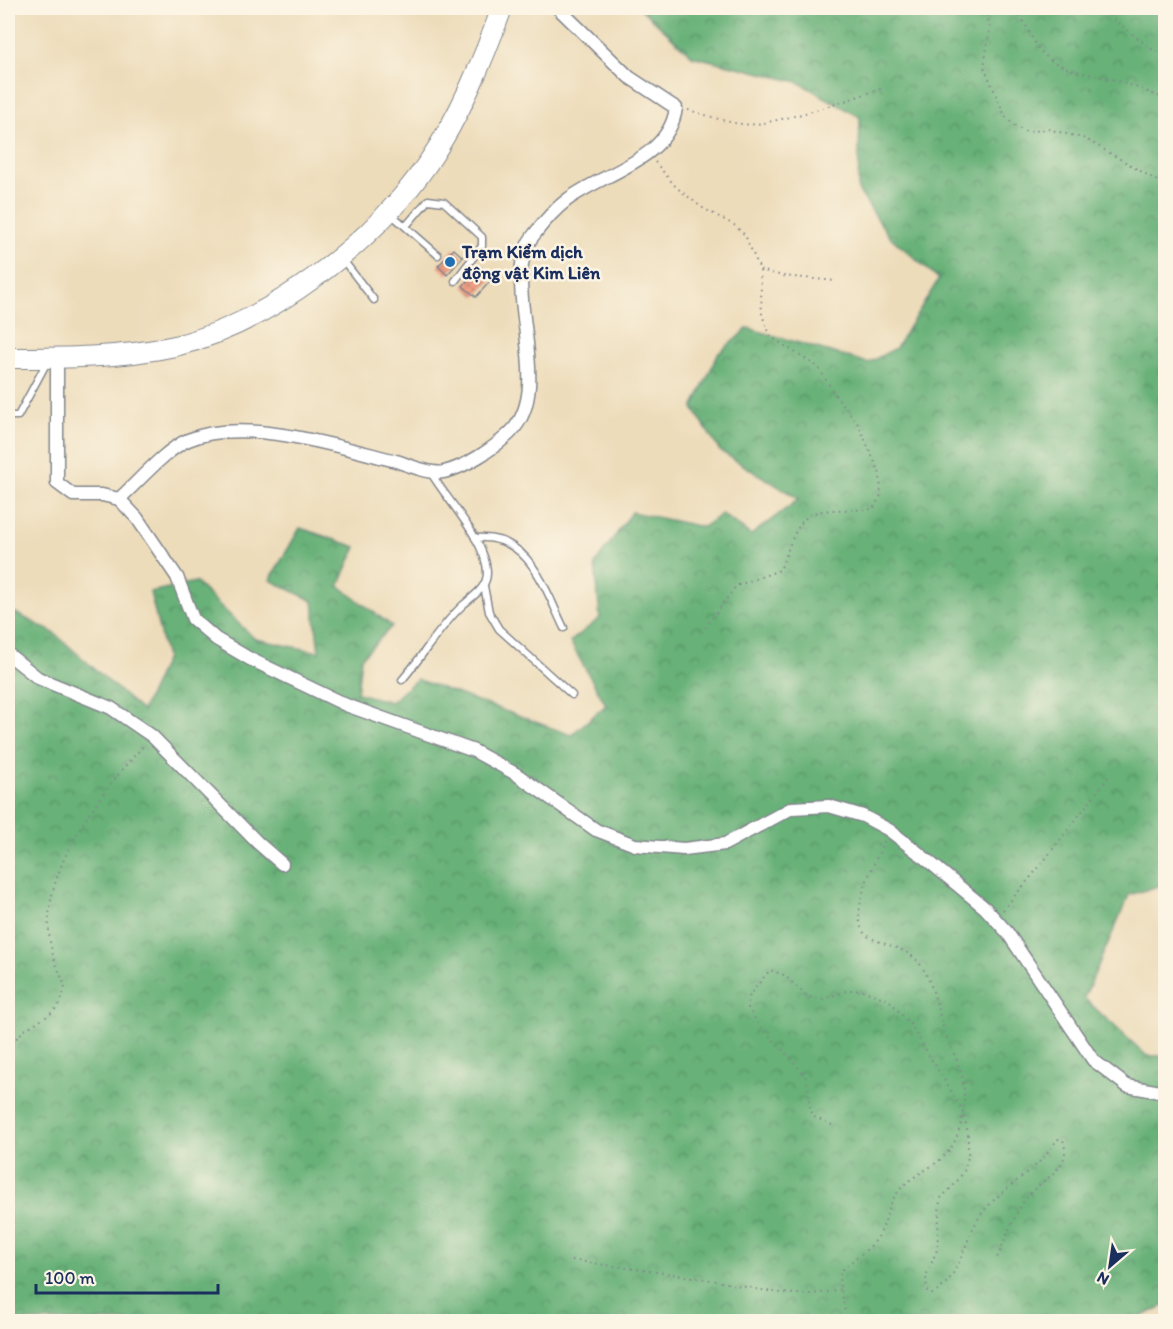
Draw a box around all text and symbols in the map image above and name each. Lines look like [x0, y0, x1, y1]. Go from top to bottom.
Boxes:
place label: Trạm Kiểm dịch động vật Kim Liên [461, 241, 601, 284]
marker: Trạm Kiểm dịch động vật Kim Liên [443, 255, 457, 269]
north arrow [1080, 1236, 1140, 1296]
scale bar [36, 1257, 218, 1295]
text: 100 m [45, 1267, 95, 1289]
text: N [1094, 1268, 1112, 1290]

